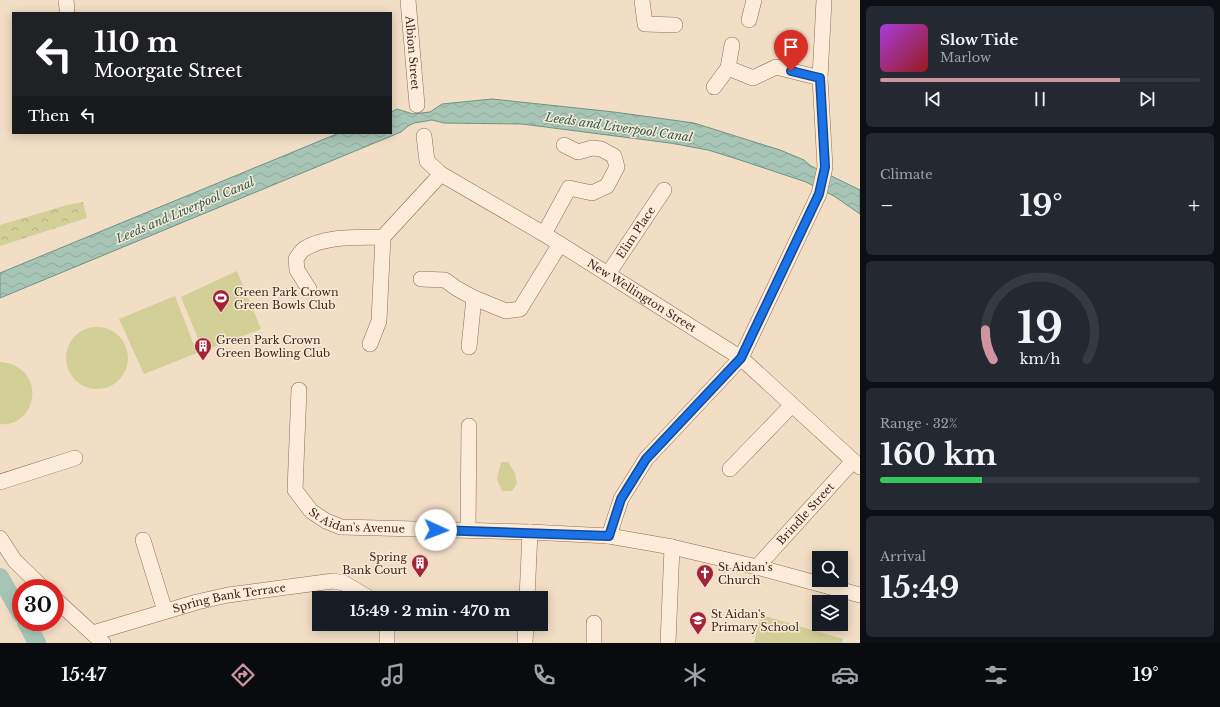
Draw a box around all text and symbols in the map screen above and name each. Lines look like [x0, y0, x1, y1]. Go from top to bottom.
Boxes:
street label: Albion Street [402, 14, 423, 91]
text: 110 m [94, 25, 178, 60]
icon: left [28, 28, 80, 80]
pin [774, 30, 808, 71]
text: Slow Tide [940, 30, 1018, 49]
icon: arrive [780, 36, 802, 58]
text: Marlow [940, 49, 991, 66]
text: Moorgate Street [94, 60, 242, 82]
icon: previous [922, 88, 944, 110]
icon: pause [1029, 88, 1051, 110]
icon: next [1136, 88, 1158, 110]
icon: left [77, 104, 99, 126]
text: Then [28, 106, 69, 125]
water label: Leeds and Liverpool Canal [543, 109, 694, 145]
text: Climate [880, 166, 933, 183]
water label: Leeds and Liverpool Canal [113, 174, 257, 246]
text: 19° [1019, 187, 1063, 224]
text: − [880, 192, 894, 219]
text: + [1188, 192, 1200, 219]
street label: Elim Place [613, 204, 658, 261]
street label: New Wellington Street [585, 256, 700, 336]
place label: Green Park Crown Green Bowls Club [234, 285, 339, 312]
sports icon: Green Park Crown Green Bowls Club [211, 288, 231, 313]
text: 19 [1017, 302, 1063, 353]
place label: Green Park Crown Green Bowling Club [216, 333, 330, 360]
building icon: Green Park Crown Green Bowling Club [193, 336, 213, 361]
text: km/h [1020, 349, 1060, 367]
text: Range · 32% [880, 415, 957, 432]
text: 160 km [880, 436, 997, 473]
street label: Brindle Street [774, 479, 837, 547]
street label: St Aidan's Avenue [306, 505, 405, 536]
position arrow [415, 509, 457, 551]
text: Arrival [880, 548, 926, 565]
place label: Spring Bank Court [342, 550, 408, 577]
map controls [812, 551, 848, 631]
button: search [812, 551, 848, 587]
building icon: Spring Bank Court [410, 553, 430, 578]
place label: St Aidan’s Church [718, 560, 773, 587]
church icon: St Aidan’s Church [695, 563, 715, 588]
text: 15:49 [880, 569, 960, 606]
speed limit sign: 30 [12, 579, 64, 631]
street label: Spring Bank Terrace [171, 580, 287, 616]
button: layers [812, 595, 848, 631]
text: 15:49 · 2 min · 470 m [350, 601, 510, 620]
place label: St Aidan's Primary School [711, 607, 800, 634]
school or university icon: St Aidan's Primary School [688, 610, 708, 635]
icon: directions [229, 661, 257, 689]
icon: music [379, 661, 407, 689]
icon: phone [530, 661, 558, 689]
icon: climate [681, 661, 709, 689]
icon: car [831, 661, 859, 689]
icon: filters [982, 661, 1010, 689]
text: 15:47 [61, 664, 106, 686]
text: 19° [1133, 664, 1159, 686]

